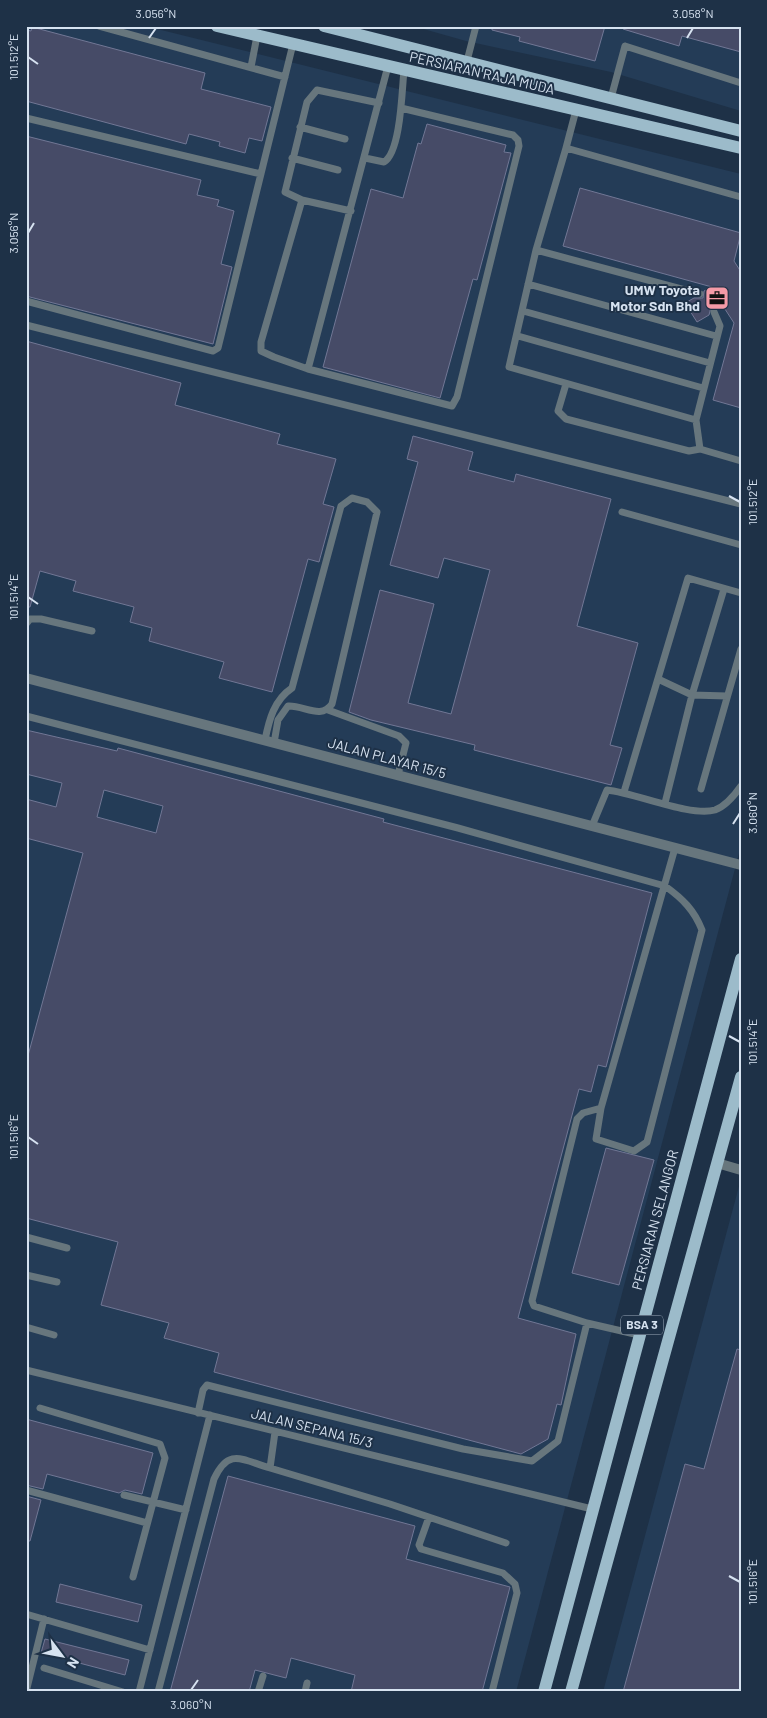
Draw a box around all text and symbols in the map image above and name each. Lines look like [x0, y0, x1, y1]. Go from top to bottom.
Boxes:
text: 3.056°N [136, 6, 176, 20]
text: 3.058°N [673, 6, 714, 20]
text: 101.512°E [6, 34, 20, 80]
street label: PERSIARAN RAJA MUDA [408, 48, 557, 98]
text: 3.056°N [6, 213, 20, 253]
place label: UMW Toyota Motor Sdn Bhd [610, 281, 700, 314]
office icon: UMW Toyota Motor Sdn Bhd [704, 285, 730, 311]
text: 101.512°E [745, 479, 759, 525]
text: 101.514°E [6, 574, 20, 620]
street label: JALAN PLAYAR 15/5 [326, 734, 448, 781]
text: 3.060°N [745, 792, 759, 834]
text: 101.514°E [745, 1019, 759, 1065]
text: 101.516°E [6, 1114, 20, 1160]
street label: PERSIARAN SELANGOR [628, 1148, 681, 1292]
road number: BSA 3 [621, 1316, 663, 1334]
street label: JALAN SEPANA 15/3 [250, 1404, 375, 1451]
text: 101.516°E [745, 1559, 759, 1605]
north arrow [38, 1630, 88, 1680]
text: N [64, 1655, 83, 1672]
text: 3.060°N [170, 1697, 212, 1711]

